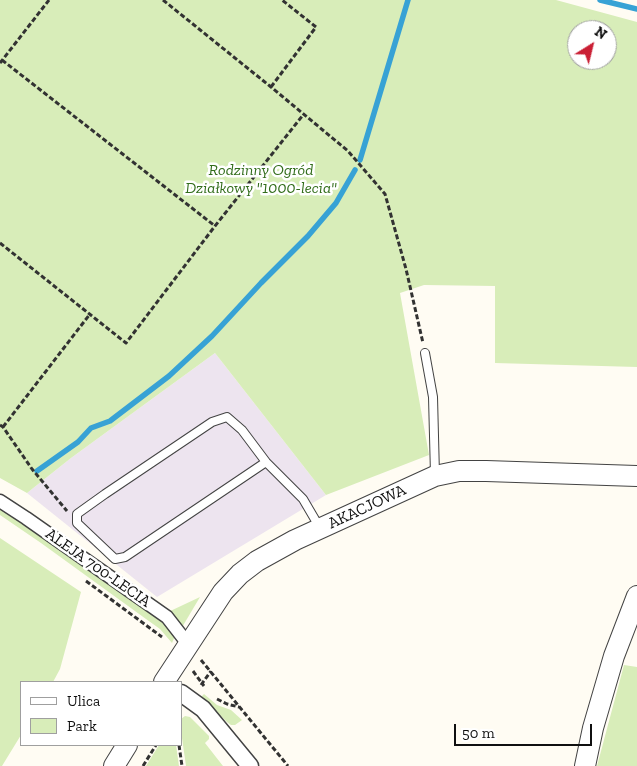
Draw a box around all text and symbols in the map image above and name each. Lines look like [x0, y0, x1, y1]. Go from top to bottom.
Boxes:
north arrow [567, 20, 617, 70]
text: N [591, 23, 610, 43]
park label: Rodzinny Ogród Działkowy "1000-lecia" [185, 160, 337, 198]
street label: AKACJOWA [325, 481, 409, 533]
street label: ALEJA 700-LECIA [42, 524, 154, 612]
legend [20, 681, 182, 746]
text: Ulica [67, 692, 100, 710]
scale bar [457, 714, 594, 746]
text: Park [67, 717, 97, 735]
text: 50 m [462, 724, 495, 742]

